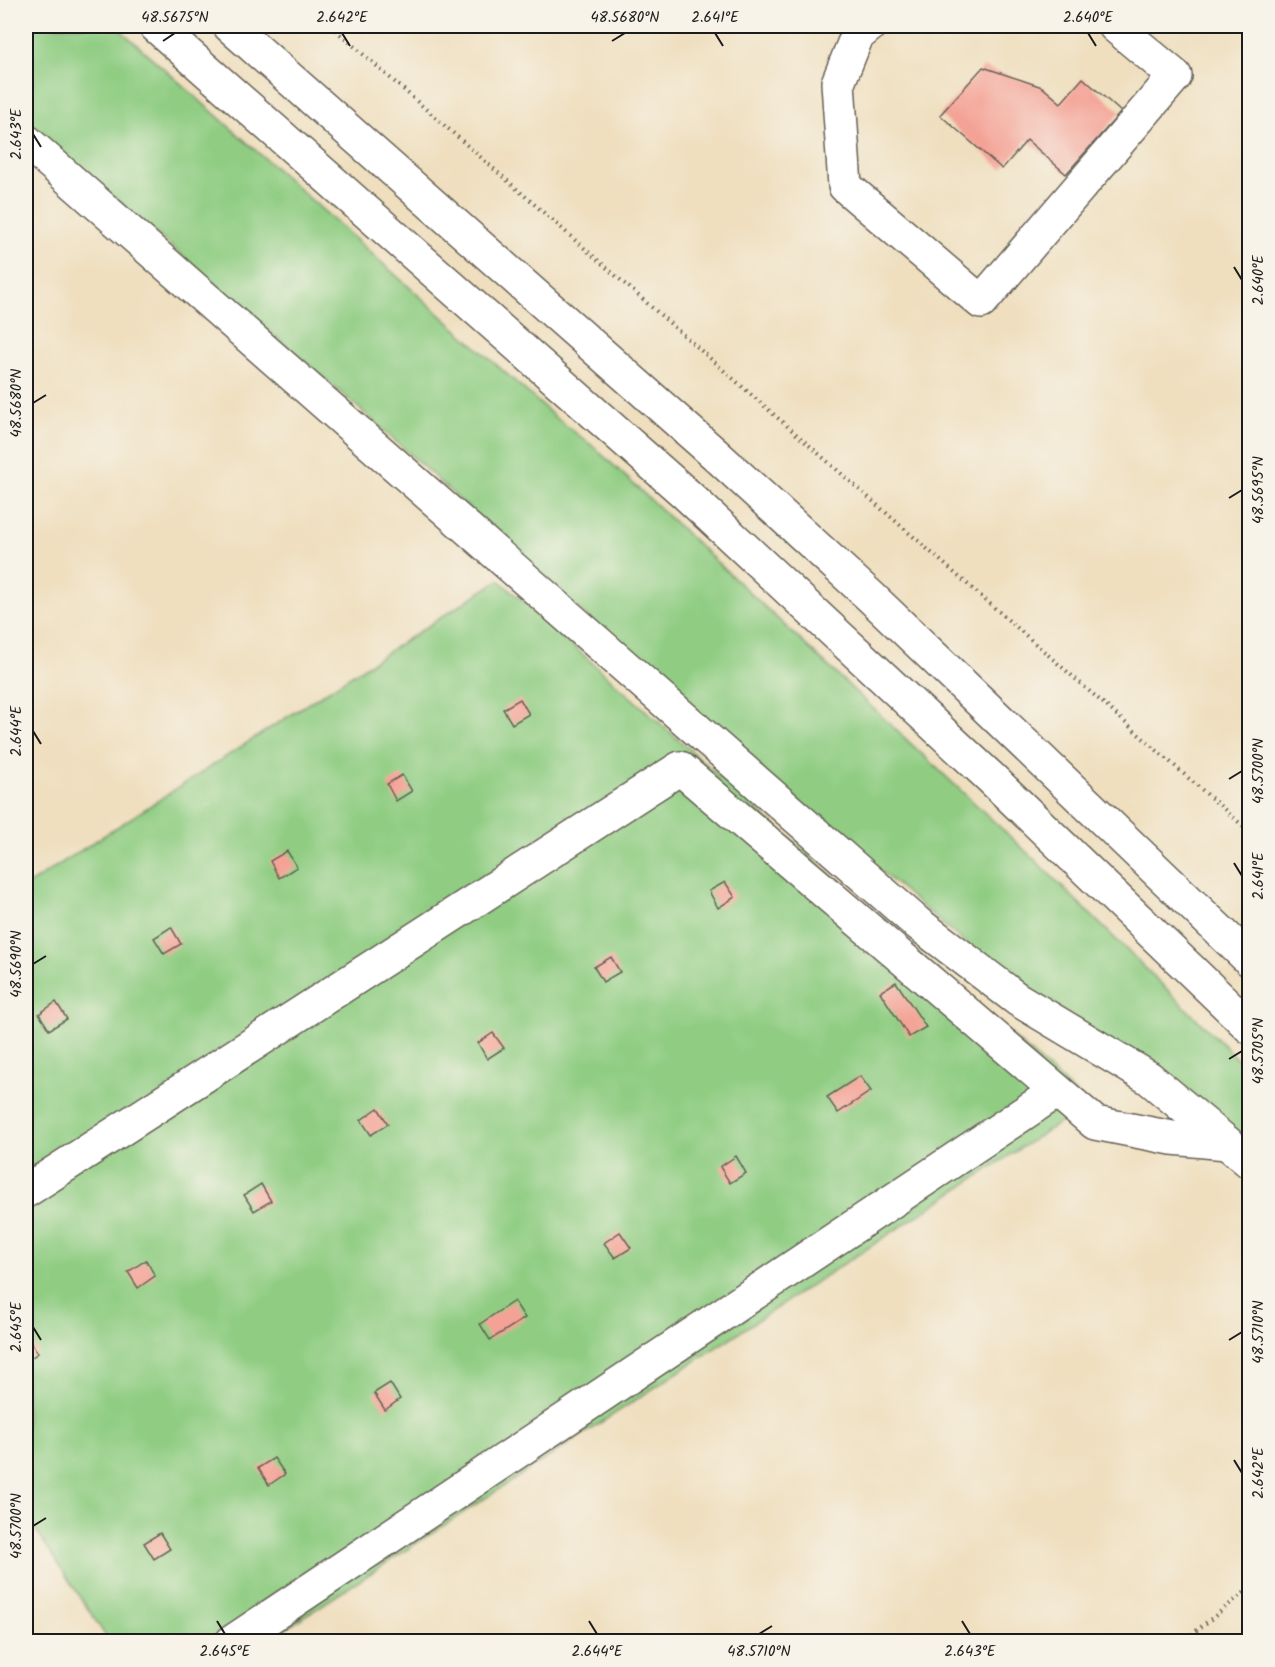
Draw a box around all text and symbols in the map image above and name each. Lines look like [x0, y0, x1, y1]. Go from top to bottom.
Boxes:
text: 48.5675°N [141, 6, 209, 30]
text: 2.642°E [316, 6, 369, 30]
text: 48.5680°N [590, 6, 660, 30]
text: 2.641°E [691, 6, 740, 30]
text: 2.640°E [1063, 6, 1114, 30]
text: 2.643°E [5, 107, 29, 160]
text: 2.640°E [1247, 254, 1271, 305]
text: 48.5680°N [5, 368, 29, 438]
text: 48.5695°N [1247, 456, 1271, 524]
text: 2.644°E [5, 704, 29, 757]
text: 48.5700°N [1247, 738, 1271, 804]
text: 2.641°E [1247, 851, 1271, 900]
text: 48.5690°N [5, 930, 29, 998]
text: 48.5705°N [1247, 1018, 1271, 1084]
text: 2.645°E [5, 1300, 29, 1352]
text: 48.5710°N [1247, 1300, 1271, 1364]
text: 2.642°E [1247, 1446, 1271, 1499]
text: 48.5700°N [5, 1493, 29, 1559]
text: 2.645°E [200, 1640, 252, 1664]
text: 2.644°E [571, 1640, 624, 1664]
text: 48.5710°N [727, 1640, 791, 1664]
text: 2.643°E [944, 1640, 997, 1664]

